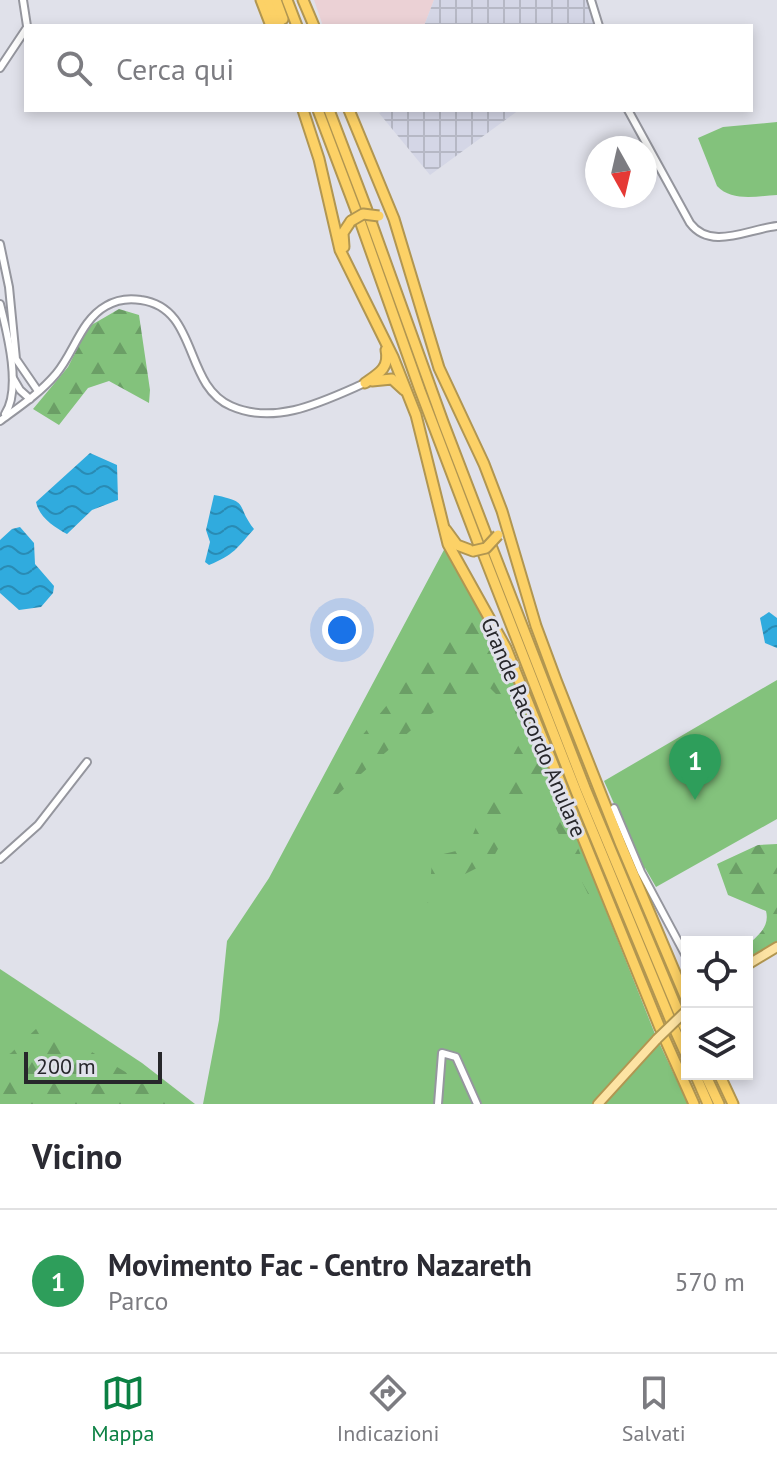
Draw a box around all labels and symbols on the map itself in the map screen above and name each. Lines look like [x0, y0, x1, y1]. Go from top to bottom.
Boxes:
north arrow [585, 136, 657, 208]
your location [322, 610, 362, 650]
street label: Grande Raccordo Anulare [475, 613, 593, 841]
pin: 1 [669, 734, 721, 800]
scale bar [24, 1048, 162, 1084]

